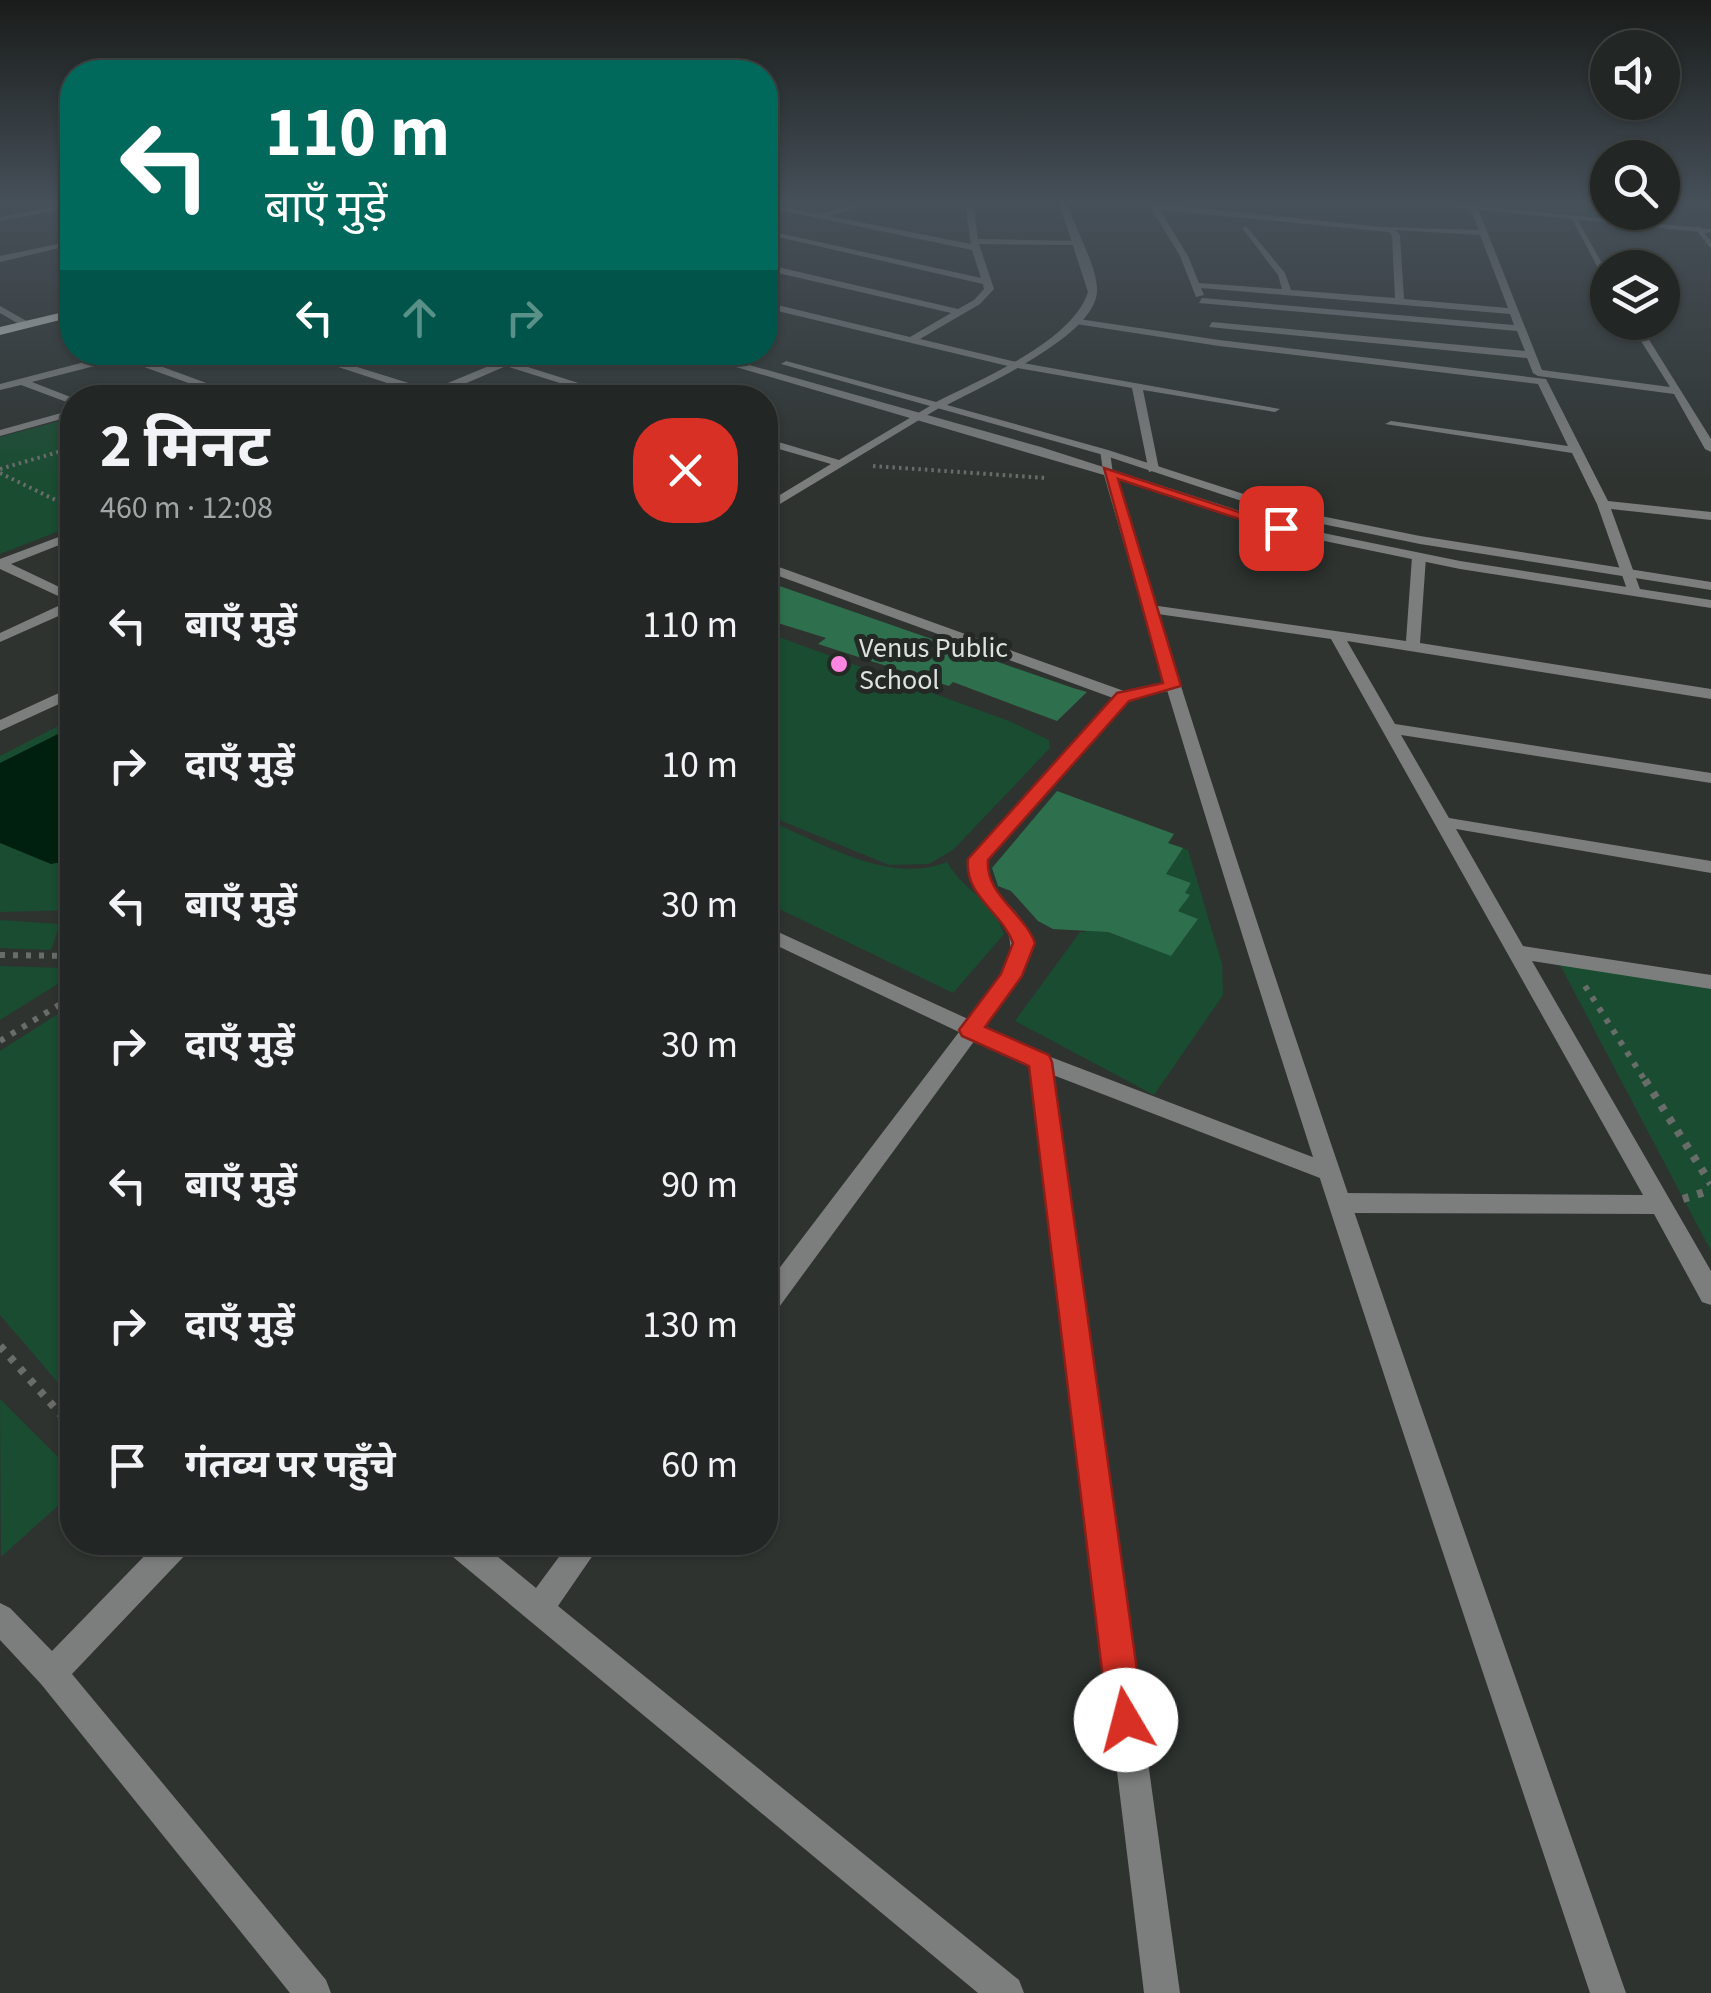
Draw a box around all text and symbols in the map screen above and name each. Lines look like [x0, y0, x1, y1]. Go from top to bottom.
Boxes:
map controls [1590, 30, 1680, 340]
button: sound [1590, 30, 1680, 120]
text: 110 m [265, 83, 450, 183]
icon: left [100, 100, 230, 230]
button: search [1590, 140, 1680, 230]
text: बाएँ मुड़ें [265, 176, 387, 240]
button: layers [1590, 250, 1680, 340]
icon: left [287, 290, 342, 345]
icon: ahead [392, 290, 447, 345]
icon: right [497, 290, 552, 345]
text: 2 मिनट [100, 405, 270, 490]
button: close [633, 418, 738, 523]
text: 460 m · 12:08 [100, 485, 273, 531]
pin [1239, 486, 1324, 571]
icon: arrive [1254, 501, 1309, 556]
icon: left [100, 598, 155, 653]
text: बाएँ मुड़ें [185, 598, 297, 652]
text: 110 m [642, 598, 738, 652]
place label: Venus Public School [859, 628, 1008, 700]
marker: Venus Public School [828, 653, 850, 675]
icon: right [100, 738, 155, 793]
text: दाएँ मुड़ें [185, 738, 295, 792]
text: 10 m [661, 738, 738, 792]
icon: left [100, 878, 155, 933]
text: बाएँ मुड़ें [185, 878, 297, 932]
text: 30 m [661, 878, 738, 932]
icon: right [100, 1018, 155, 1073]
text: दाएँ मुड़ें [185, 1018, 295, 1072]
text: 30 m [661, 1018, 738, 1072]
icon: left [100, 1158, 155, 1213]
text: बाएँ मुड़ें [185, 1158, 297, 1212]
text: 90 m [661, 1158, 738, 1212]
icon: right [100, 1298, 155, 1353]
text: दाएँ मुड़ें [185, 1298, 295, 1352]
text: 130 m [642, 1298, 738, 1352]
icon: arrive [100, 1438, 155, 1493]
text: गंतव्य पर पहुँचे [185, 1438, 396, 1492]
text: 60 m [661, 1438, 738, 1492]
position arrow [1074, 1668, 1178, 1772]

